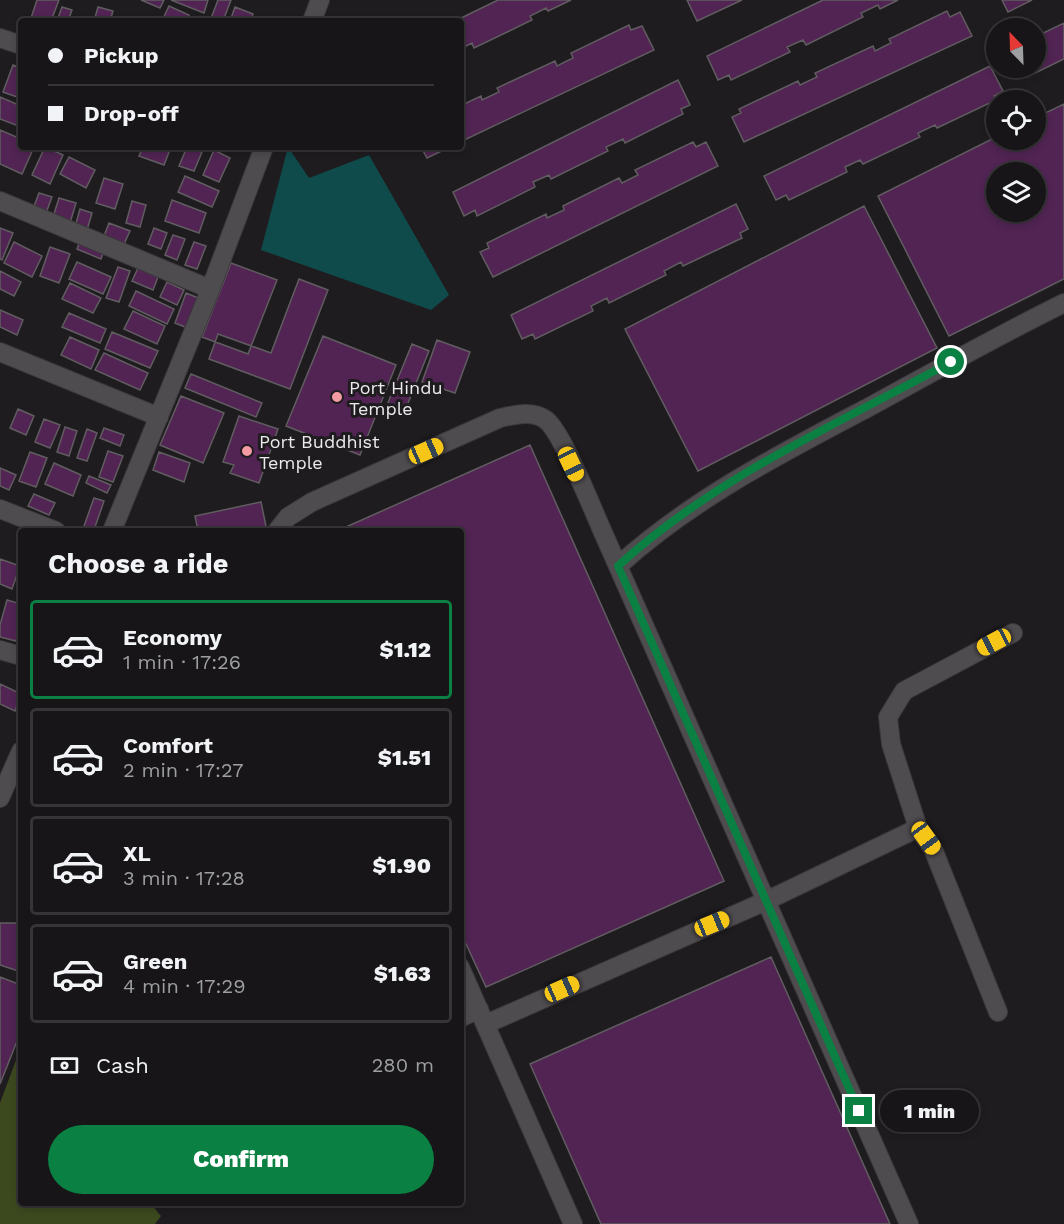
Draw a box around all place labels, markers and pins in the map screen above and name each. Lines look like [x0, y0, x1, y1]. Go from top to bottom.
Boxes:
place label: Port Hindu Temple [349, 377, 443, 419]
marker: Port Hindu Temple [330, 390, 344, 404]
place label: Port Buddhist Temple [259, 431, 380, 473]
marker: Port Buddhist Temple [240, 444, 254, 458]

